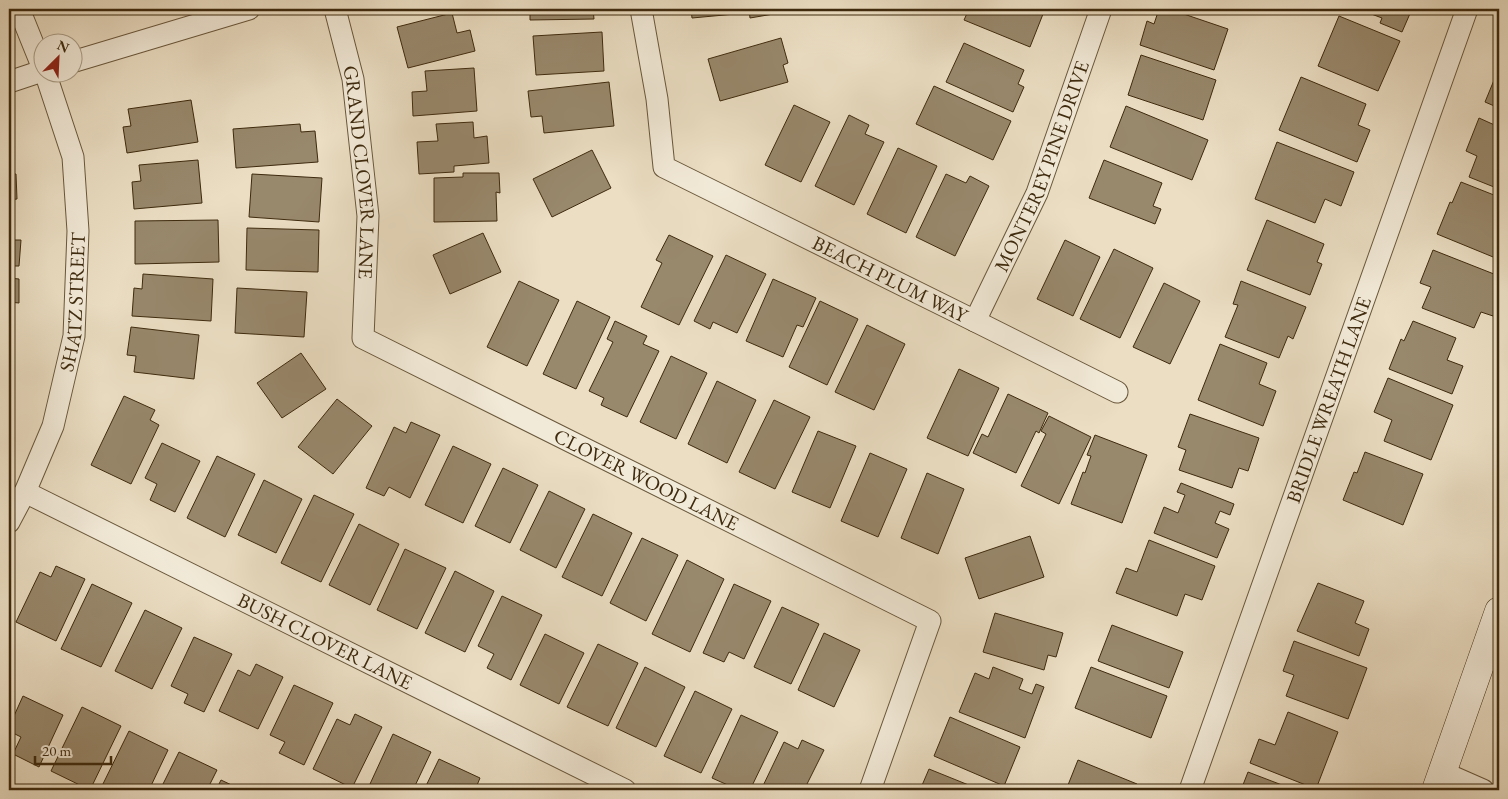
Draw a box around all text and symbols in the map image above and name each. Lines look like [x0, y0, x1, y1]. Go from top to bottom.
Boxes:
north arrow [32, 32, 82, 82]
text: N [54, 36, 73, 57]
street label: MONTEREY PINE DRIVE [988, 57, 1095, 276]
street label: GRAND CLOVER LANE [337, 63, 382, 280]
street label: BEACH PLUM WAY [808, 230, 973, 329]
street label: SHATZ STREET [53, 231, 91, 374]
street label: BRIDLE WREATH LANE [1280, 293, 1377, 506]
street label: CLOVER WOOD LANE [550, 422, 743, 537]
street label: BUSH CLOVER LANE [233, 587, 417, 695]
scale bar [35, 734, 111, 766]
text: 20 m [42, 741, 71, 760]

